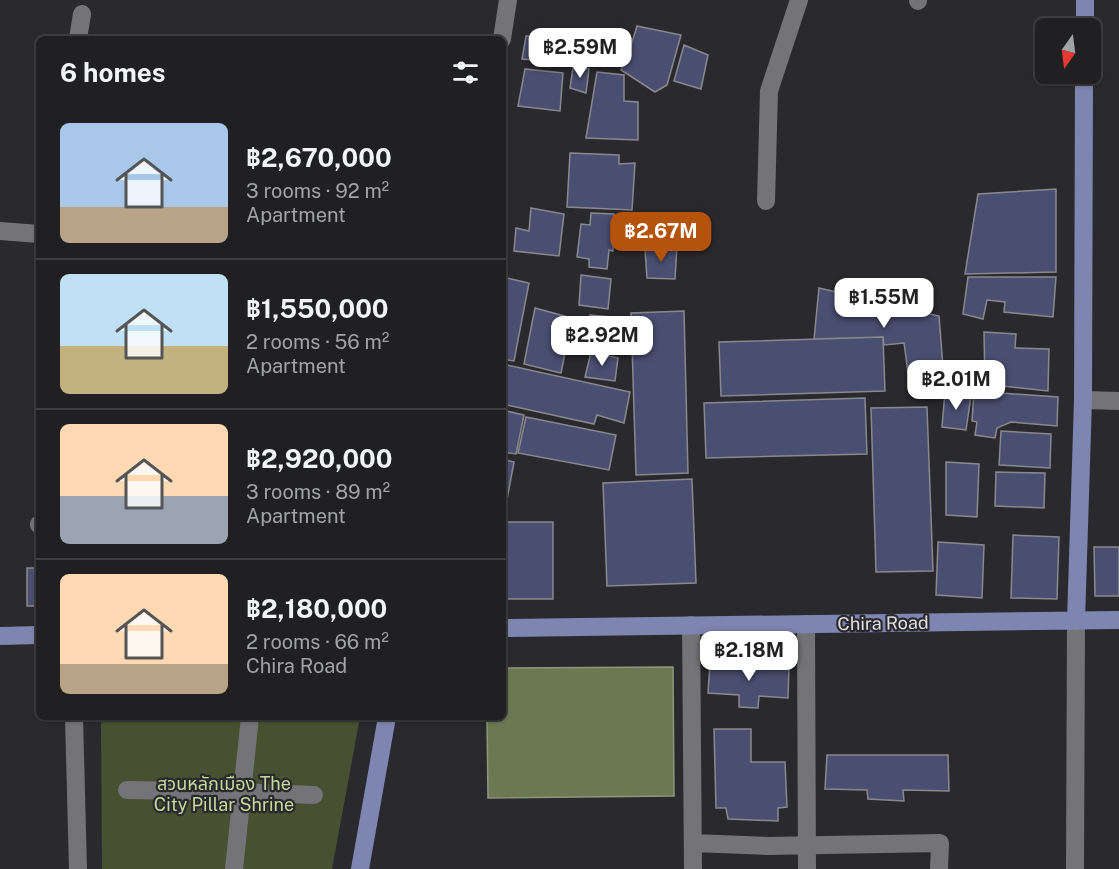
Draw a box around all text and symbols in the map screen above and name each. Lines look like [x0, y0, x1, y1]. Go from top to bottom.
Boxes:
north arrow [1035, 18, 1101, 84]
map controls [1035, 18, 1101, 84]
pin: ฿2.59M [531, 28, 629, 79]
text: ฿2.59M [543, 35, 617, 59]
icon: filters [449, 56, 482, 89]
text: 6 homes [60, 57, 165, 88]
text: ฿2,670,000 [246, 142, 392, 173]
icon: home [108, 147, 180, 219]
text: 3 rooms · 92 m² [246, 179, 389, 203]
text: Apartment [246, 203, 346, 227]
pin: ฿2.67M [612, 212, 710, 263]
text: ฿2.67M [624, 219, 698, 243]
pin: ฿1.55M [835, 278, 933, 329]
text: ฿1.55M [849, 285, 919, 309]
text: ฿1,550,000 [246, 293, 389, 324]
icon: home [108, 298, 180, 370]
pin: ฿2.92M [553, 316, 651, 367]
text: ฿2.92M [565, 323, 639, 347]
text: 2 rooms · 56 m² [246, 330, 389, 354]
text: Apartment [246, 354, 346, 378]
pin: ฿2.01M [907, 360, 1005, 411]
text: ฿2.01M [921, 367, 991, 391]
text: ฿2,920,000 [246, 443, 393, 474]
icon: home [108, 448, 180, 520]
text: 3 rooms · 89 m² [246, 480, 390, 504]
text: Apartment [246, 504, 346, 528]
text: ฿2,180,000 [246, 593, 387, 624]
icon: home [108, 598, 180, 670]
street label: Chira Road [837, 612, 929, 634]
text: 2 rooms · 66 m² [246, 630, 389, 654]
pin: ฿2.18M [700, 631, 798, 682]
text: ฿2.18M [714, 638, 784, 662]
text: Chira Road [246, 654, 347, 678]
park label: สวนหลักเมือง The City Pillar Shrine [154, 773, 294, 815]

